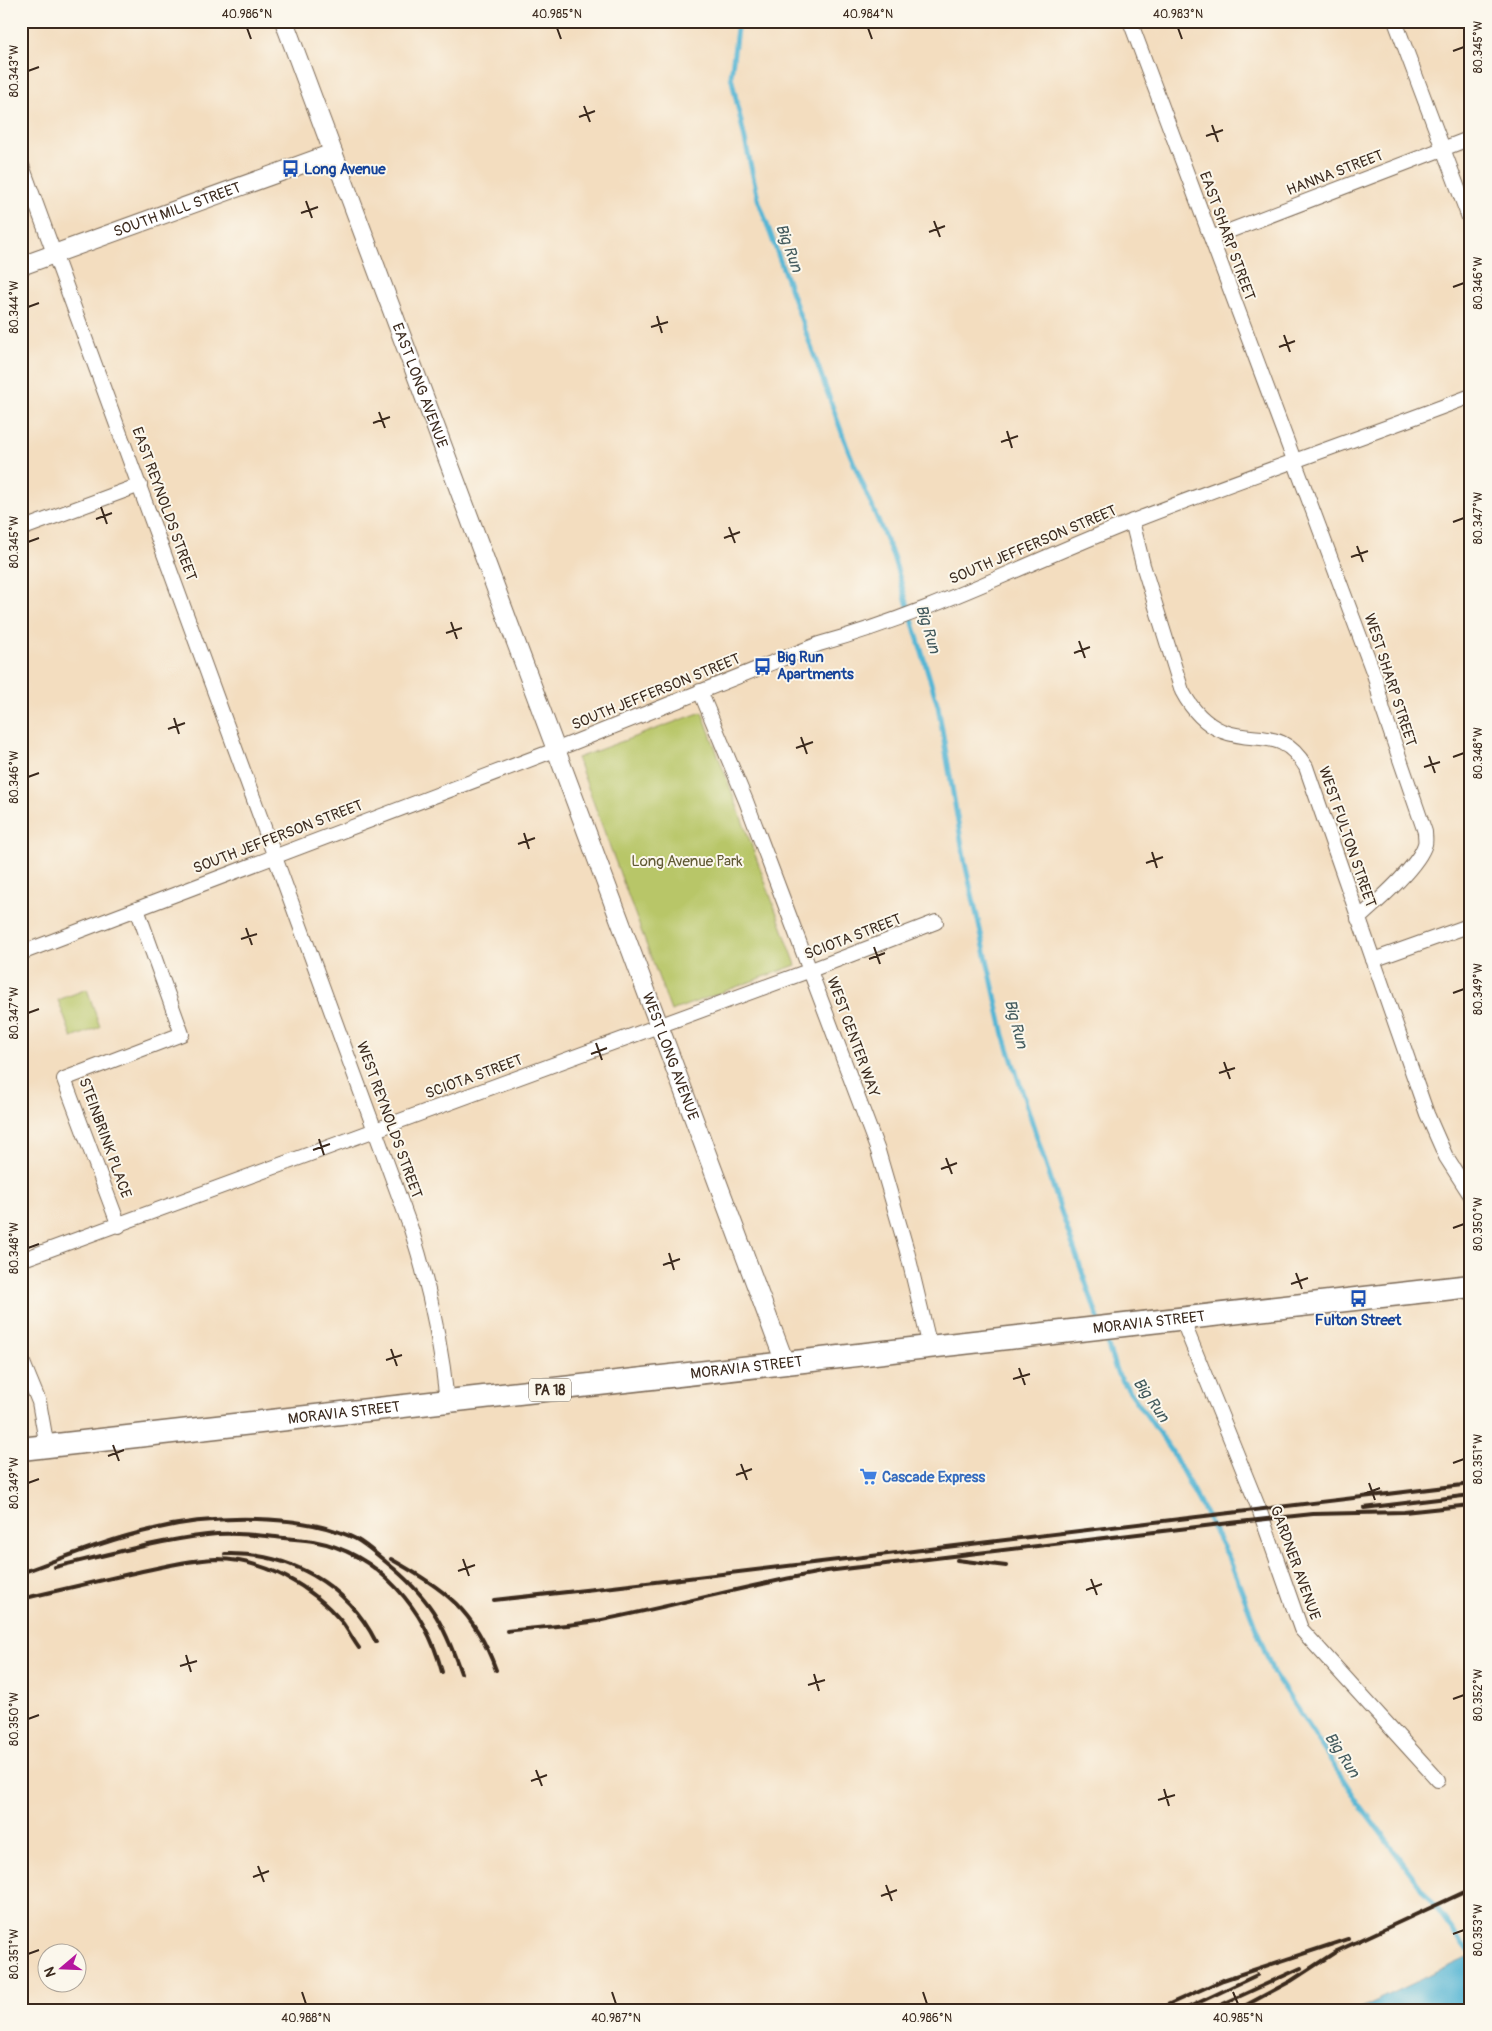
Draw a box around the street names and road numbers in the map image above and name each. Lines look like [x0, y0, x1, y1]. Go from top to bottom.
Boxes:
street label: HANNA STREET [1284, 146, 1386, 200]
street label: EAST SHARP STREET [1195, 169, 1259, 303]
street label: SOUTH MILL STREET [111, 178, 243, 241]
street label: EAST LONG AVENUE [388, 320, 452, 451]
street label: EAST REYNOLDS STREET [127, 425, 201, 583]
street label: SOUTH JEFFERSON STREET [946, 501, 1120, 589]
street label: WEST SHARP STREET [1360, 611, 1420, 749]
street label: SOUTH JEFFERSON STREET [569, 649, 743, 735]
street label: WEST FULTON STREET [1314, 764, 1380, 910]
street label: SOUTH JEFFERSON STREET [191, 796, 365, 878]
street label: SCIOTA STREET [802, 910, 904, 964]
street label: WEST CENTER WAY [822, 974, 884, 1100]
street label: WEST LONG AVENUE [638, 990, 703, 1123]
street label: WEST REYNOLDS STREET [352, 1039, 426, 1201]
street label: SCIOTA STREET [423, 1051, 525, 1103]
street label: STEINBRINK PLACE [74, 1075, 136, 1201]
street label: MORAVIA STREET [1092, 1306, 1206, 1338]
street label: MORAVIA STREET [689, 1352, 804, 1383]
road number: PA 18 [529, 1378, 571, 1402]
street label: MORAVIA STREET [287, 1397, 401, 1428]
street label: GARDNER AVENUE [1265, 1503, 1325, 1623]

